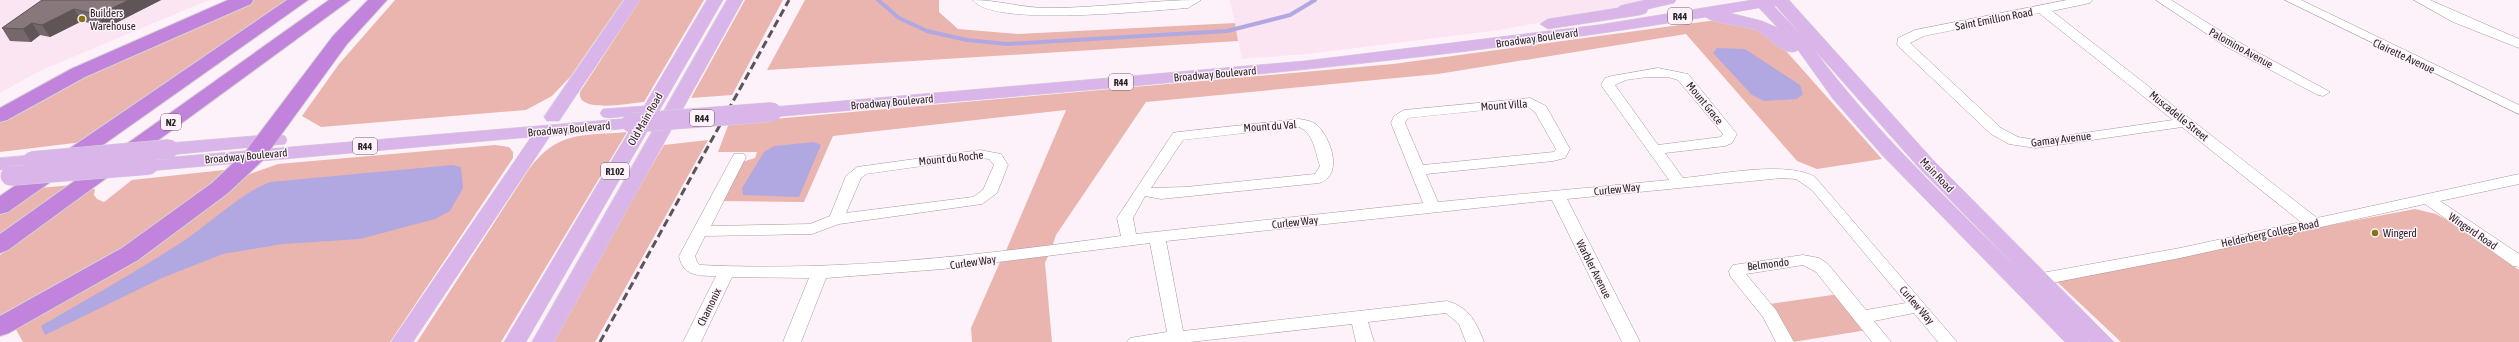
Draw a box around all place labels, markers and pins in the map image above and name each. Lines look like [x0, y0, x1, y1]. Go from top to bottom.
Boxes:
place label: Builders Warehouse [90, 7, 136, 32]
marker: Builders Warehouse [77, 14, 87, 24]
place label: Wingerd [2383, 227, 2417, 239]
marker: Wingerd [2370, 228, 2380, 238]

